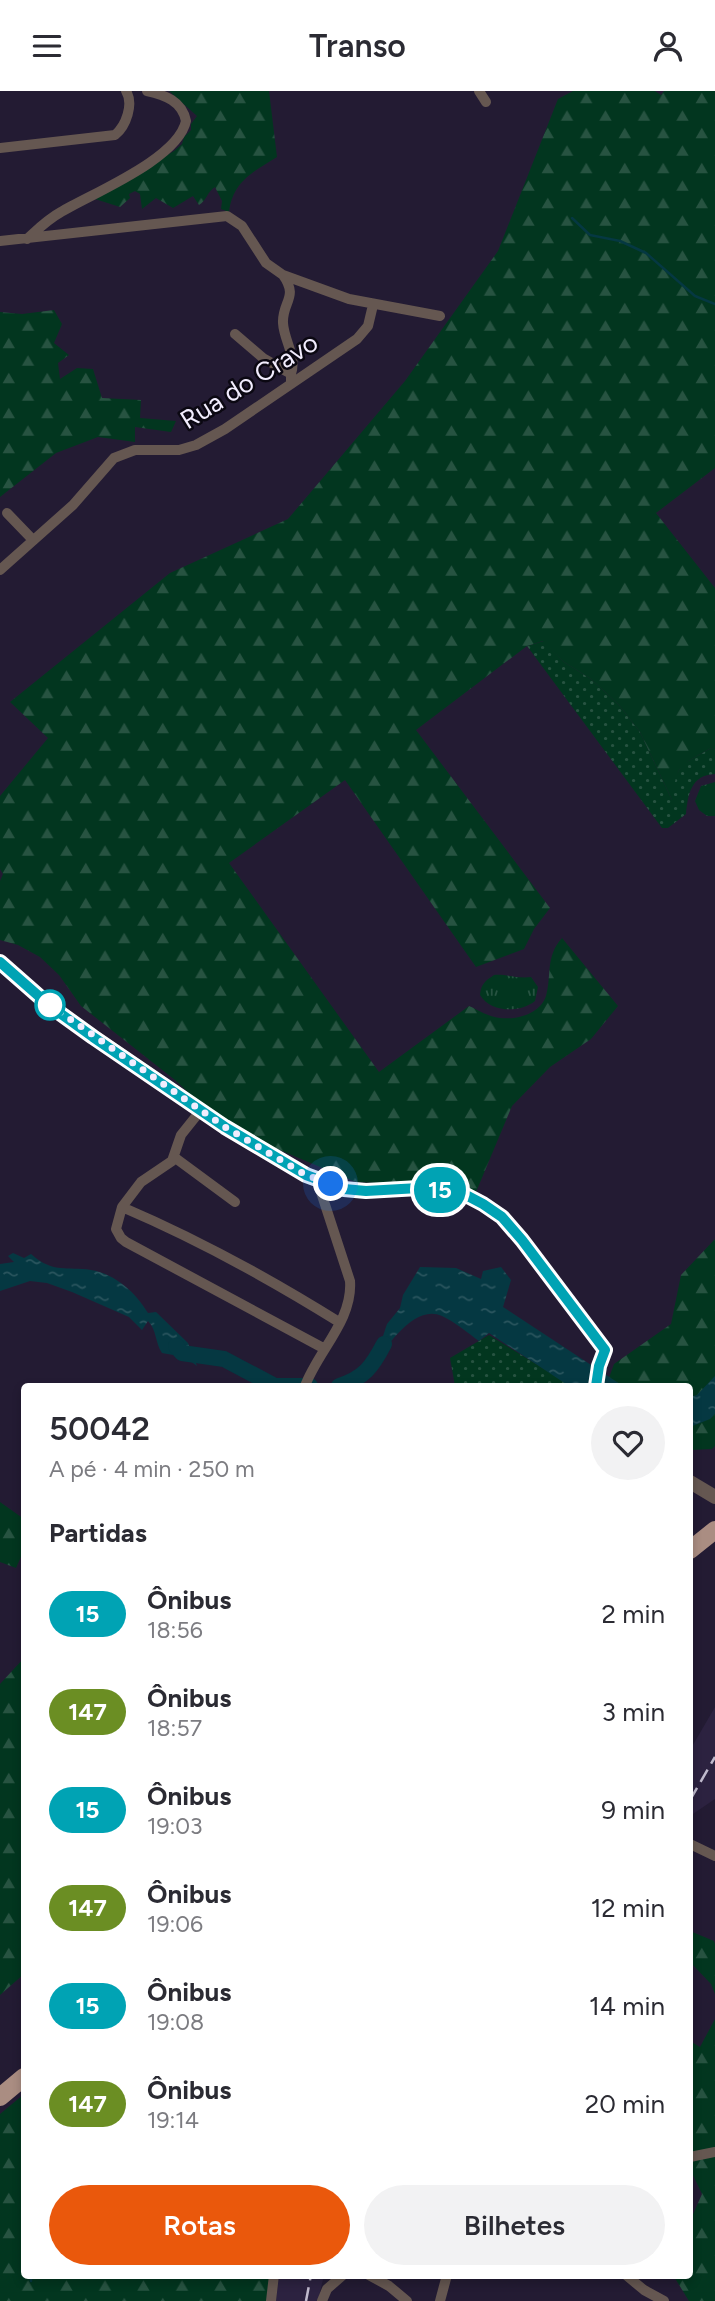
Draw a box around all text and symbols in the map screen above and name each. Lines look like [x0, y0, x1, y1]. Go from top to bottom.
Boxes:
icon: menu [28, 27, 66, 65]
text: Transo [309, 27, 406, 65]
icon: person [649, 27, 687, 65]
street label: Rua do Cravo [174, 326, 324, 436]
unlabelled marker [35, 990, 65, 1020]
your location [313, 1166, 348, 1201]
line badge: 15 [408, 1167, 472, 1213]
text: 15 [428, 1175, 452, 1204]
button: heart [591, 1406, 665, 1480]
text: 50042 [49, 1409, 150, 1448]
text: A pé · 4 min · 250 m [49, 1455, 255, 1483]
text: Partidas [49, 1517, 147, 1549]
text: Ônibus [147, 1584, 231, 1616]
text: 2 min [601, 1598, 665, 1630]
text: 15 [75, 1599, 100, 1628]
text: 18:56 [147, 1616, 203, 1644]
text: Ônibus [147, 1682, 231, 1714]
text: 3 min [602, 1696, 665, 1728]
text: 147 [68, 1697, 107, 1726]
text: 18:57 [147, 1714, 202, 1742]
text: Ônibus [147, 1780, 231, 1812]
text: 9 min [601, 1794, 665, 1826]
text: 15 [75, 1795, 100, 1824]
text: 19:03 [147, 1812, 203, 1840]
text: Ônibus [147, 1878, 231, 1910]
text: 12 min [591, 1892, 665, 1924]
text: 147 [68, 1893, 107, 1922]
text: 19:06 [147, 1910, 203, 1938]
text: Ônibus [147, 1976, 231, 2008]
text: 14 min [589, 1990, 665, 2022]
text: 15 [75, 1991, 100, 2020]
text: 19:08 [147, 2008, 204, 2036]
text: Ônibus [147, 2074, 231, 2106]
text: 20 min [585, 2088, 665, 2120]
text: 147 [68, 2089, 107, 2118]
text: 19:14 [147, 2106, 199, 2134]
button: Rotas [49, 2185, 350, 2265]
button: Bilhetes [364, 2185, 665, 2265]

